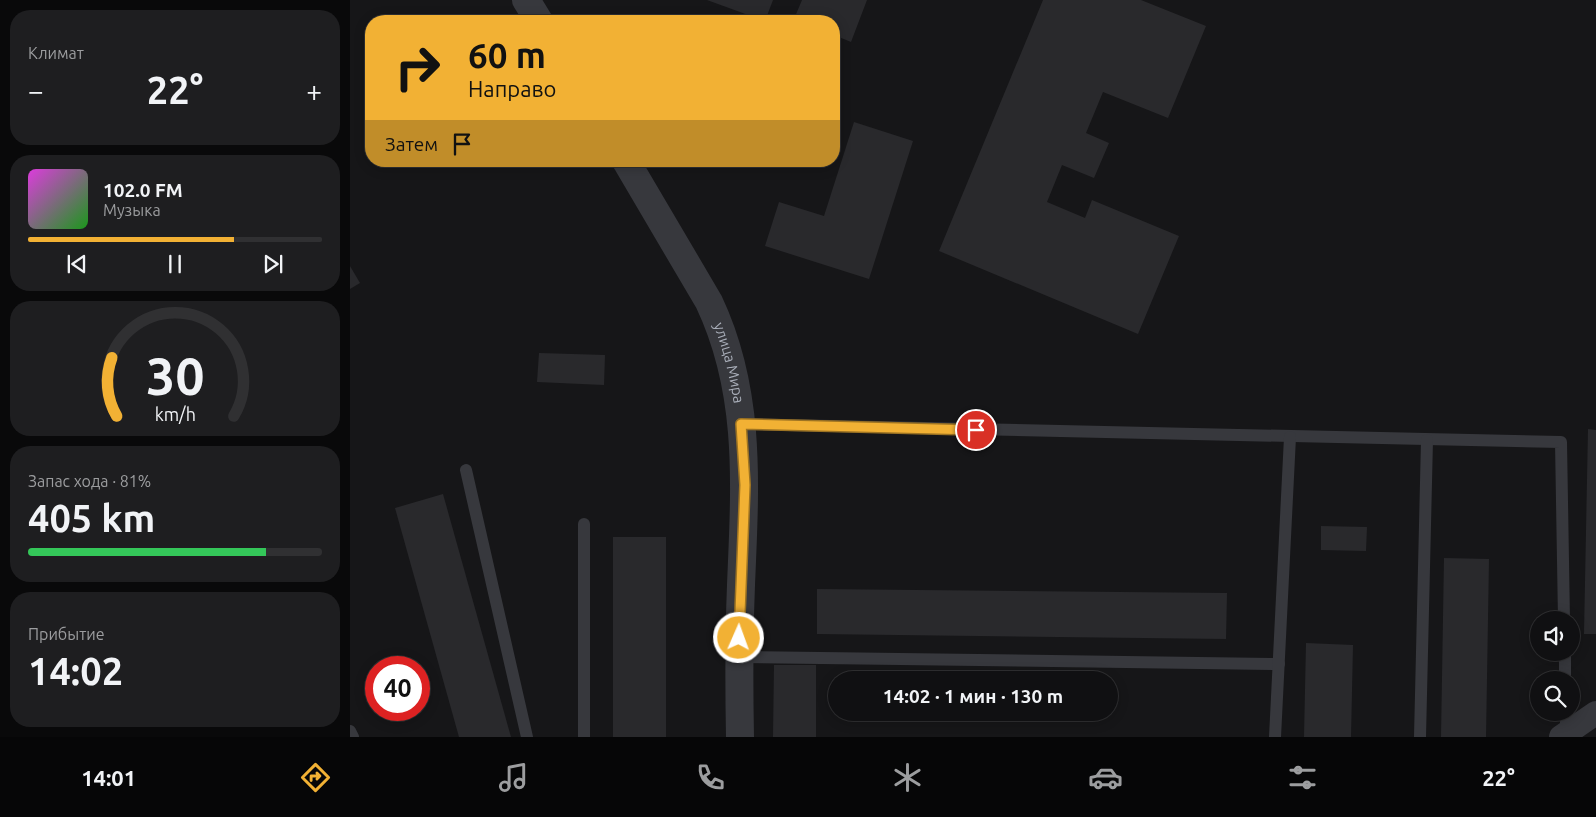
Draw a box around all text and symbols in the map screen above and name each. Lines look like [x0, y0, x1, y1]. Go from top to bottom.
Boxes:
icon: right [385, 35, 450, 100]
text: 60 m [468, 35, 546, 75]
text: Климат [28, 44, 84, 62]
text: 22° [147, 69, 203, 111]
text: − [28, 75, 44, 106]
text: + [306, 75, 322, 106]
text: Направо [468, 76, 556, 101]
icon: arrive [448, 130, 476, 158]
text: Затем [385, 133, 438, 155]
text: 102.0 FM [103, 179, 183, 201]
text: Музыка [103, 201, 161, 219]
icon: previous [63, 250, 91, 278]
icon: pause [161, 250, 189, 278]
icon: next [259, 250, 287, 278]
street label: улица Мира [711, 320, 748, 404]
text: 30 [146, 347, 204, 405]
text: km/h [154, 404, 196, 424]
pin [955, 409, 997, 451]
icon: arrive [962, 416, 990, 444]
text: Запас хода · 81% [28, 472, 151, 490]
text: 405 km [28, 497, 155, 539]
position arrow [712, 611, 764, 663]
map controls [1530, 611, 1580, 721]
button: sound [1530, 611, 1580, 661]
text: Прибытие [28, 625, 105, 643]
text: 14:02 [28, 650, 123, 692]
speed limit sign: 40 [365, 656, 430, 721]
button: search [1530, 671, 1580, 721]
text: 14:02 · 1 мин · 130 m [883, 685, 1063, 707]
icon: directions [298, 760, 333, 795]
icon: music [496, 760, 531, 795]
icon: phone [693, 760, 728, 795]
icon: climate [890, 760, 925, 795]
icon: car [1088, 760, 1123, 795]
icon: filters [1285, 760, 1320, 795]
text: 14:01 [81, 765, 136, 790]
text: 22° [1482, 765, 1515, 790]

